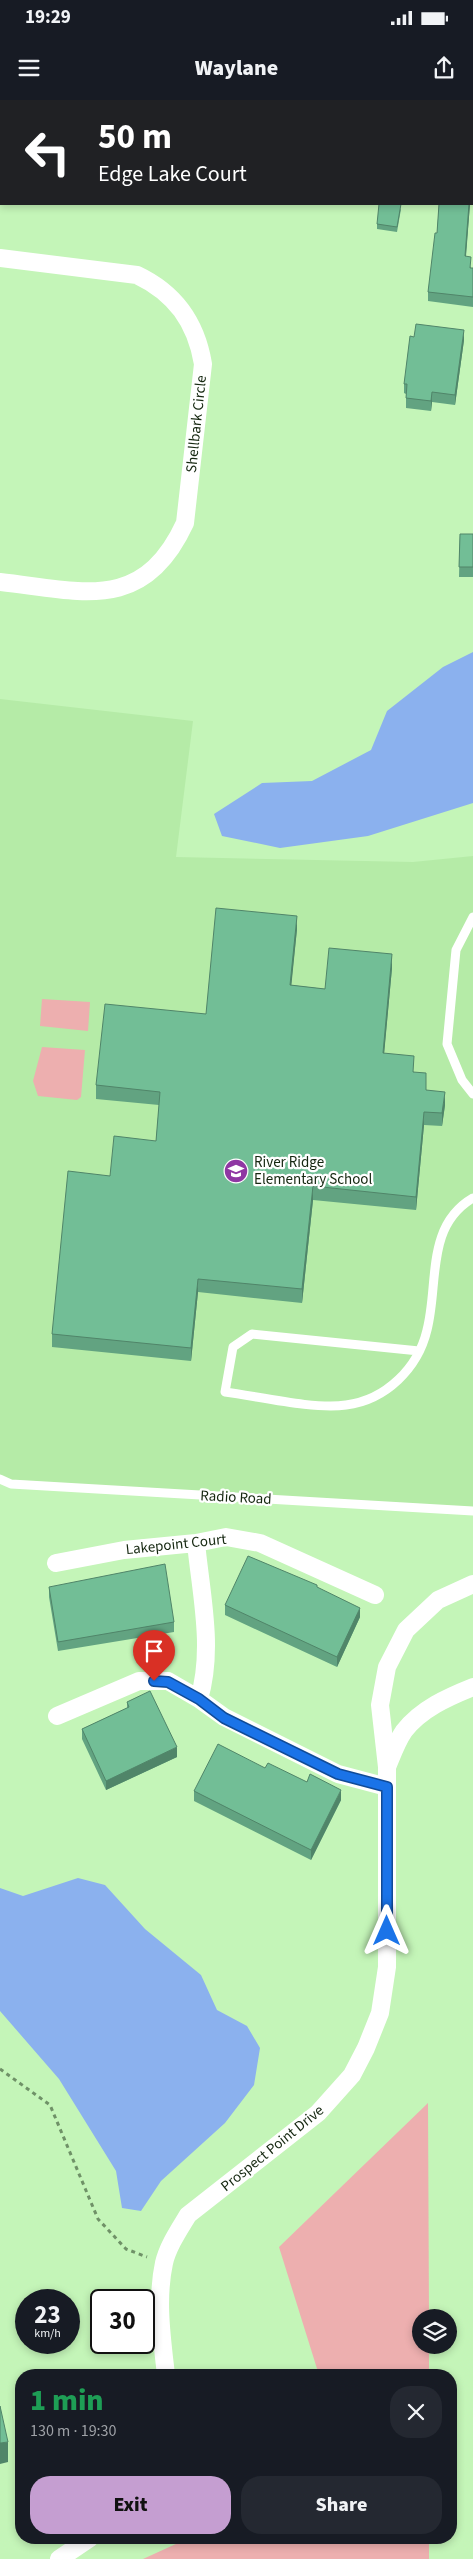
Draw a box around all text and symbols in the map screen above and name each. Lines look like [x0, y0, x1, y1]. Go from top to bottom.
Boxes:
text: 19:29 [25, 4, 71, 31]
text: Waylane [195, 52, 278, 84]
icon: menu [15, 54, 43, 82]
icon: share [430, 54, 458, 82]
text: 50 m [98, 112, 172, 162]
icon: left [15, 120, 80, 185]
text: Edge Lake Court [98, 158, 247, 190]
street label: Shellbark Circle [181, 374, 212, 474]
place label: River Ridge Elementary School [254, 1152, 372, 1190]
school or university icon: River Ridge Elementary School [223, 1158, 249, 1184]
street label: Radio Road [200, 1485, 272, 1510]
street label: Lakepoint Court [125, 1529, 227, 1560]
pin [133, 1630, 175, 1681]
icon: arrive [140, 1637, 168, 1665]
position arrow [360, 1904, 412, 1956]
street label: Prospect Point Drive [216, 2100, 328, 2197]
speed limit sign: 30 [90, 2289, 155, 2354]
text: 23 [34, 2297, 61, 2333]
map controls [412, 2309, 457, 2354]
button: layers [412, 2309, 457, 2354]
text: km/h [34, 2325, 61, 2342]
text: 1 min [30, 2379, 104, 2422]
button: close [390, 2386, 442, 2438]
text: 130 m · 19:30 [30, 2420, 117, 2442]
button: Exit [30, 2476, 231, 2534]
button: Share [241, 2476, 442, 2534]

